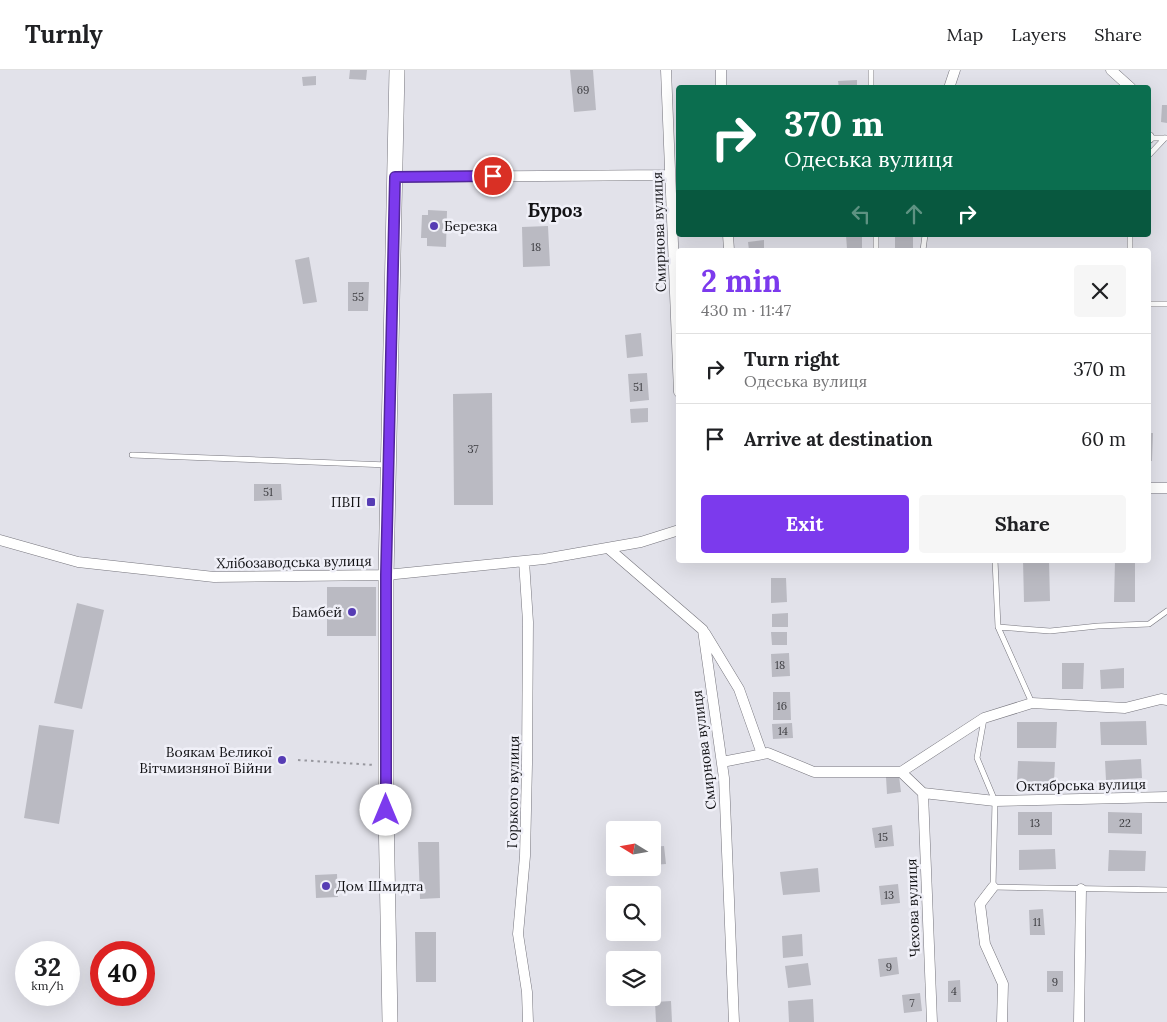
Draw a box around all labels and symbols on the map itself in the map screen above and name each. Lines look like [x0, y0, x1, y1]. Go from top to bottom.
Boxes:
house number: 69 [577, 83, 589, 97]
pin [472, 155, 514, 197]
street label: Смирнова вулиця [648, 172, 670, 292]
district label: Буроз [527, 198, 583, 222]
place label: Березка [444, 217, 497, 235]
marker: Березка [428, 220, 440, 232]
house number: 18 [531, 240, 541, 254]
house number: 55 [352, 290, 364, 304]
house number: 51 [633, 380, 643, 394]
house number: 37 [468, 442, 478, 456]
house number: 51 [263, 485, 273, 499]
place label: ПВП [331, 493, 361, 511]
marker: ПВП [365, 496, 377, 508]
street label: Хлібозаводська вулиця [216, 552, 372, 572]
place label: Бамбей [292, 603, 342, 621]
marker: Бамбей [346, 606, 358, 618]
house number: 18 [775, 658, 785, 672]
street label: Смирнова вулиця [688, 689, 720, 811]
house number: 16 [777, 699, 787, 713]
house number: 14 [778, 724, 788, 738]
street label: Горького вулиця [503, 735, 523, 849]
place label: Воякам Великої Вітчмизняної Війни [139, 743, 272, 777]
marker: Воякам Великої Вітчмизняної Війни [276, 754, 288, 766]
street label: Октябрська вулиця [1016, 775, 1146, 795]
position arrow [359, 783, 411, 835]
house number: 13 [1030, 816, 1040, 830]
house number: 22 [1119, 816, 1131, 830]
north arrow [606, 821, 661, 876]
house number: 15 [878, 830, 888, 844]
street label: Чехова вулиця [902, 858, 924, 958]
place label: Дом Шмидта [336, 877, 424, 895]
marker: Дом Шмидта [320, 880, 332, 892]
house number: 13 [884, 888, 894, 902]
house number: 11 [1033, 915, 1041, 929]
speed limit sign: 40 [90, 941, 155, 1006]
house number: 9 [886, 960, 892, 974]
house number: 9 [1052, 975, 1058, 989]
house number: 4 [951, 984, 957, 998]
house number: 7 [909, 996, 915, 1010]

